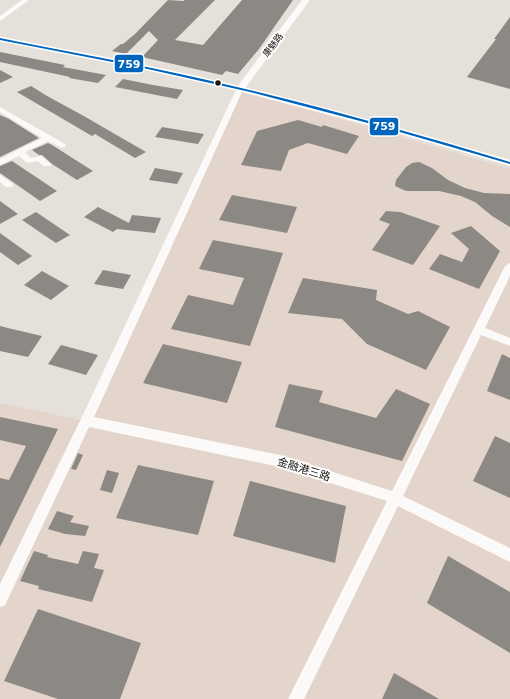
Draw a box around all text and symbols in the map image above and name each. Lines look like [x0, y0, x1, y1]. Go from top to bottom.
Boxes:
street label: 康魅路 [260, 31, 285, 59]
line badge: 759 [114, 54, 144, 73]
text: 759 [118, 58, 140, 71]
unlabelled marker [213, 78, 223, 88]
line badge: 759 [369, 117, 399, 136]
text: 759 [373, 120, 395, 133]
street label: 金融港三路 [276, 455, 332, 484]

